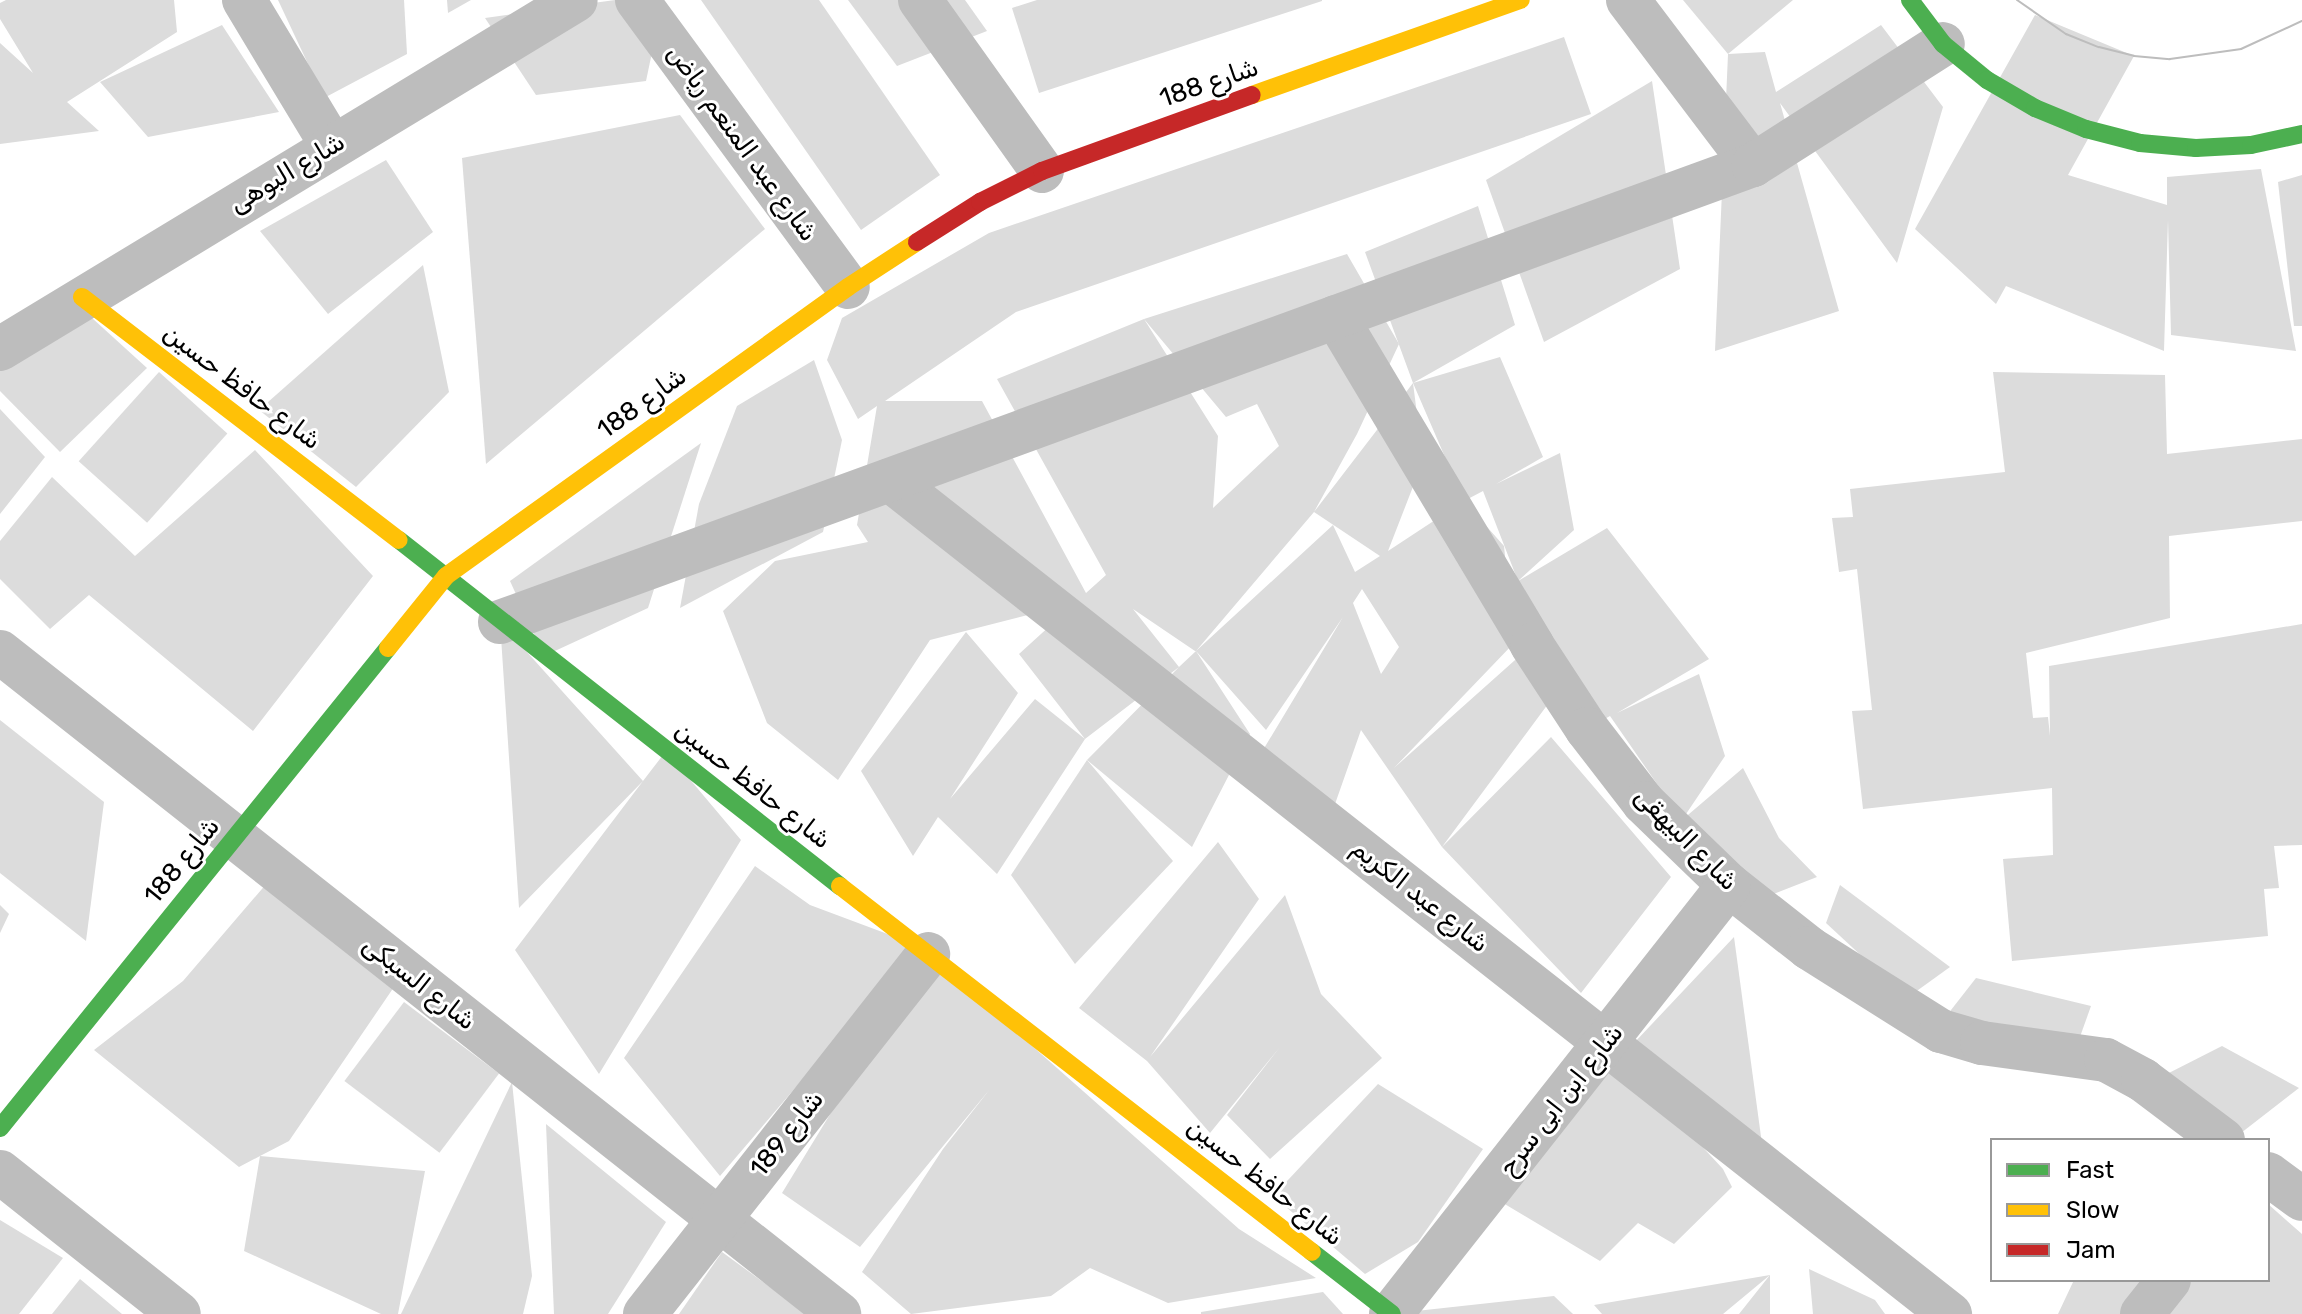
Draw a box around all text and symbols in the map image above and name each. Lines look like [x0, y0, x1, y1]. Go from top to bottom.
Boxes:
street label: شارع عبد المنعم رياض [660, 38, 824, 248]
street label: شارع 188 [1156, 52, 1262, 114]
street label: شارع البوهى [223, 126, 351, 220]
street label: شارع حافظ حسين [157, 317, 327, 457]
street label: شارع 188 [591, 360, 693, 446]
street label: شارع حافظ حسين [669, 714, 837, 856]
street label: شارع البيهقى [1628, 781, 1744, 897]
street label: شارع 188 [138, 811, 226, 911]
street label: شارع عبد الكريم [1345, 833, 1495, 959]
street label: شارع السبكى [356, 929, 482, 1037]
street label: شارع ابن ابى سرح [1492, 1018, 1630, 1182]
street label: شارع 189 [744, 1084, 830, 1184]
street label: شارع حافظ حسين [1181, 1111, 1349, 1253]
legend [1990, 1138, 2270, 1282]
text: Fast [2066, 1156, 2114, 1184]
text: Slow [2066, 1196, 2119, 1224]
text: Jam [2066, 1236, 2116, 1264]

